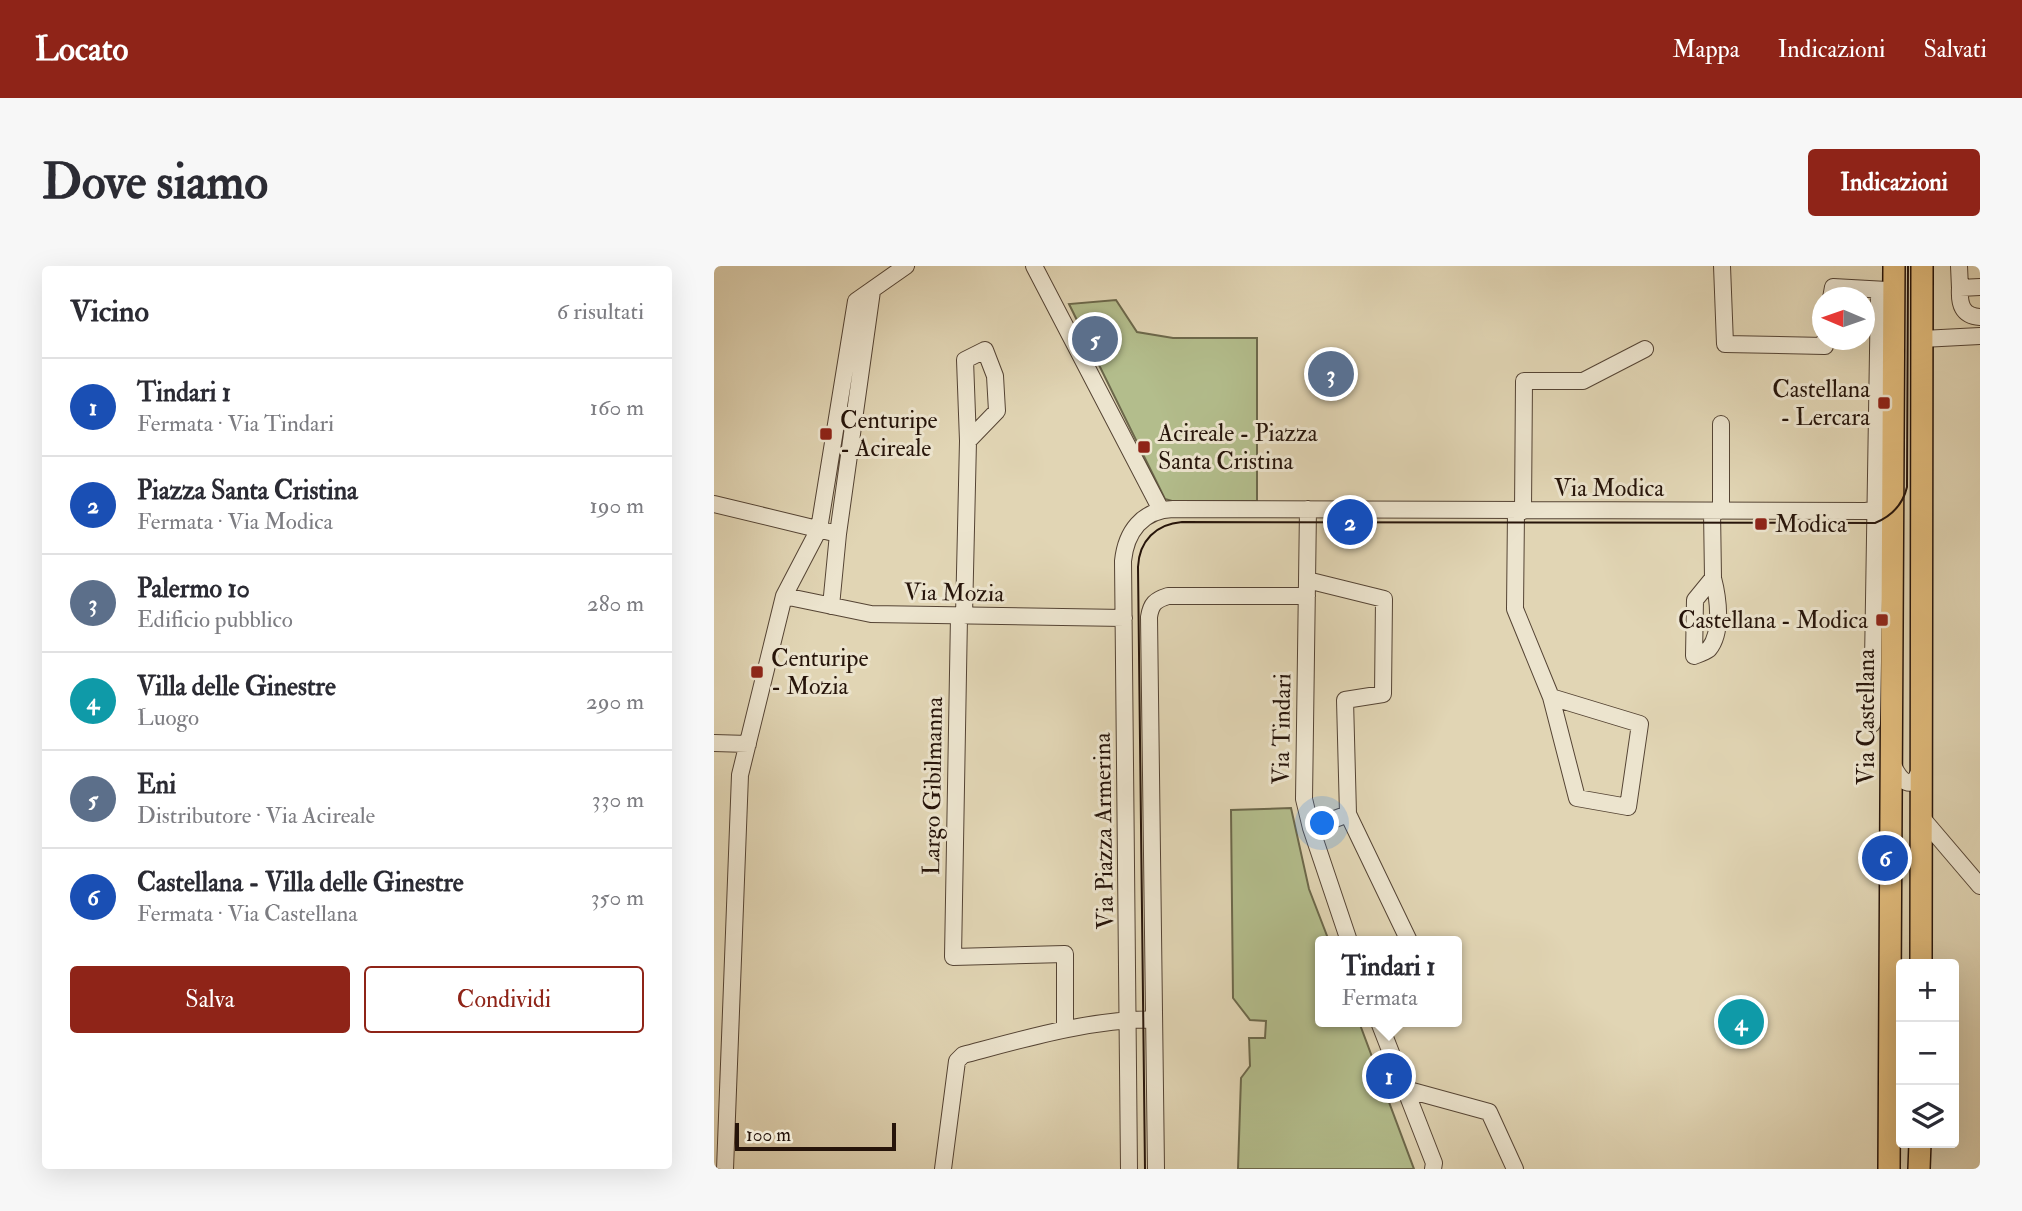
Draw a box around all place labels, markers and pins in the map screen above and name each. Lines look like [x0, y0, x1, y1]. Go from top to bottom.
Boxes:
pin: 5 [1072, 313, 1118, 365]
pin: 3 [1308, 348, 1354, 400]
place label: Castellana - Lercara [1772, 374, 1871, 433]
marker: Castellana - Lercara [1876, 395, 1892, 411]
place label: Centuripe - Acireale [840, 405, 937, 464]
place label: Acireale - Piazza Santa Cristina [1157, 418, 1319, 477]
marker: Centuripe - Acireale [818, 426, 834, 442]
marker: Acireale - Piazza Santa Cristina [1136, 439, 1152, 455]
pin: 2 [1327, 496, 1373, 548]
place label: Modica [1775, 509, 1848, 540]
marker: Modica [1753, 516, 1769, 532]
place label: Castellana - Modica [1678, 605, 1869, 636]
marker: Castellana - Modica [1874, 612, 1890, 628]
place label: Centuripe - Mozia [771, 643, 868, 702]
marker: Centuripe - Mozia [749, 664, 765, 680]
pin: 6 [1862, 832, 1908, 884]
pin: 4 [1718, 996, 1764, 1048]
pin: 1 [1366, 1050, 1412, 1102]

